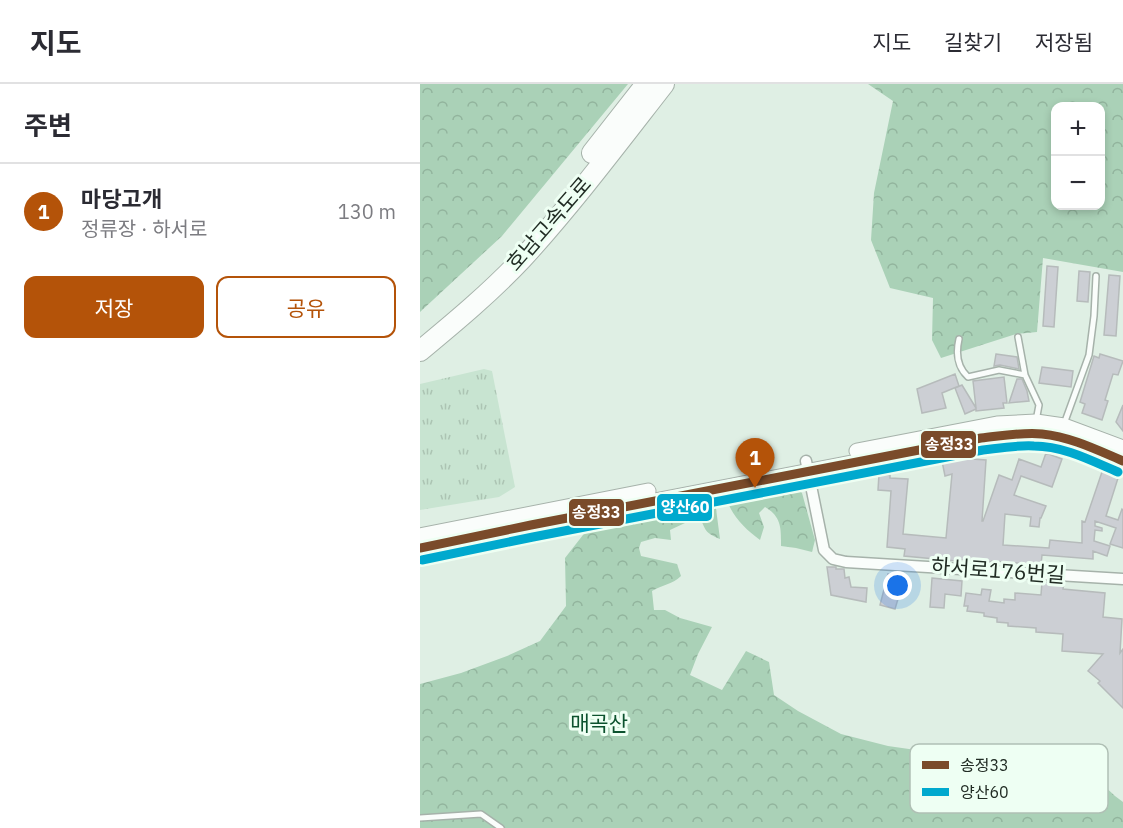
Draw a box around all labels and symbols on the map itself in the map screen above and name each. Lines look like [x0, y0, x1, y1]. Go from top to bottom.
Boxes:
street label: 호남고속도로 [500, 170, 597, 276]
line badge: 송정33 [920, 430, 977, 459]
text: 송정33 [925, 434, 973, 454]
pin: 1 [736, 438, 774, 488]
line badge: 양산60 [656, 493, 713, 522]
text: 양산60 [661, 497, 710, 517]
line badge: 송정33 [568, 498, 625, 527]
text: 송정33 [572, 502, 620, 522]
street label: 하서로176번길 [930, 551, 1066, 589]
your location [883, 571, 912, 600]
park label: 매곡산 [570, 709, 628, 737]
legend [910, 744, 1108, 813]
text: 송정33 [960, 755, 1009, 775]
text: 양산60 [960, 782, 1009, 802]

